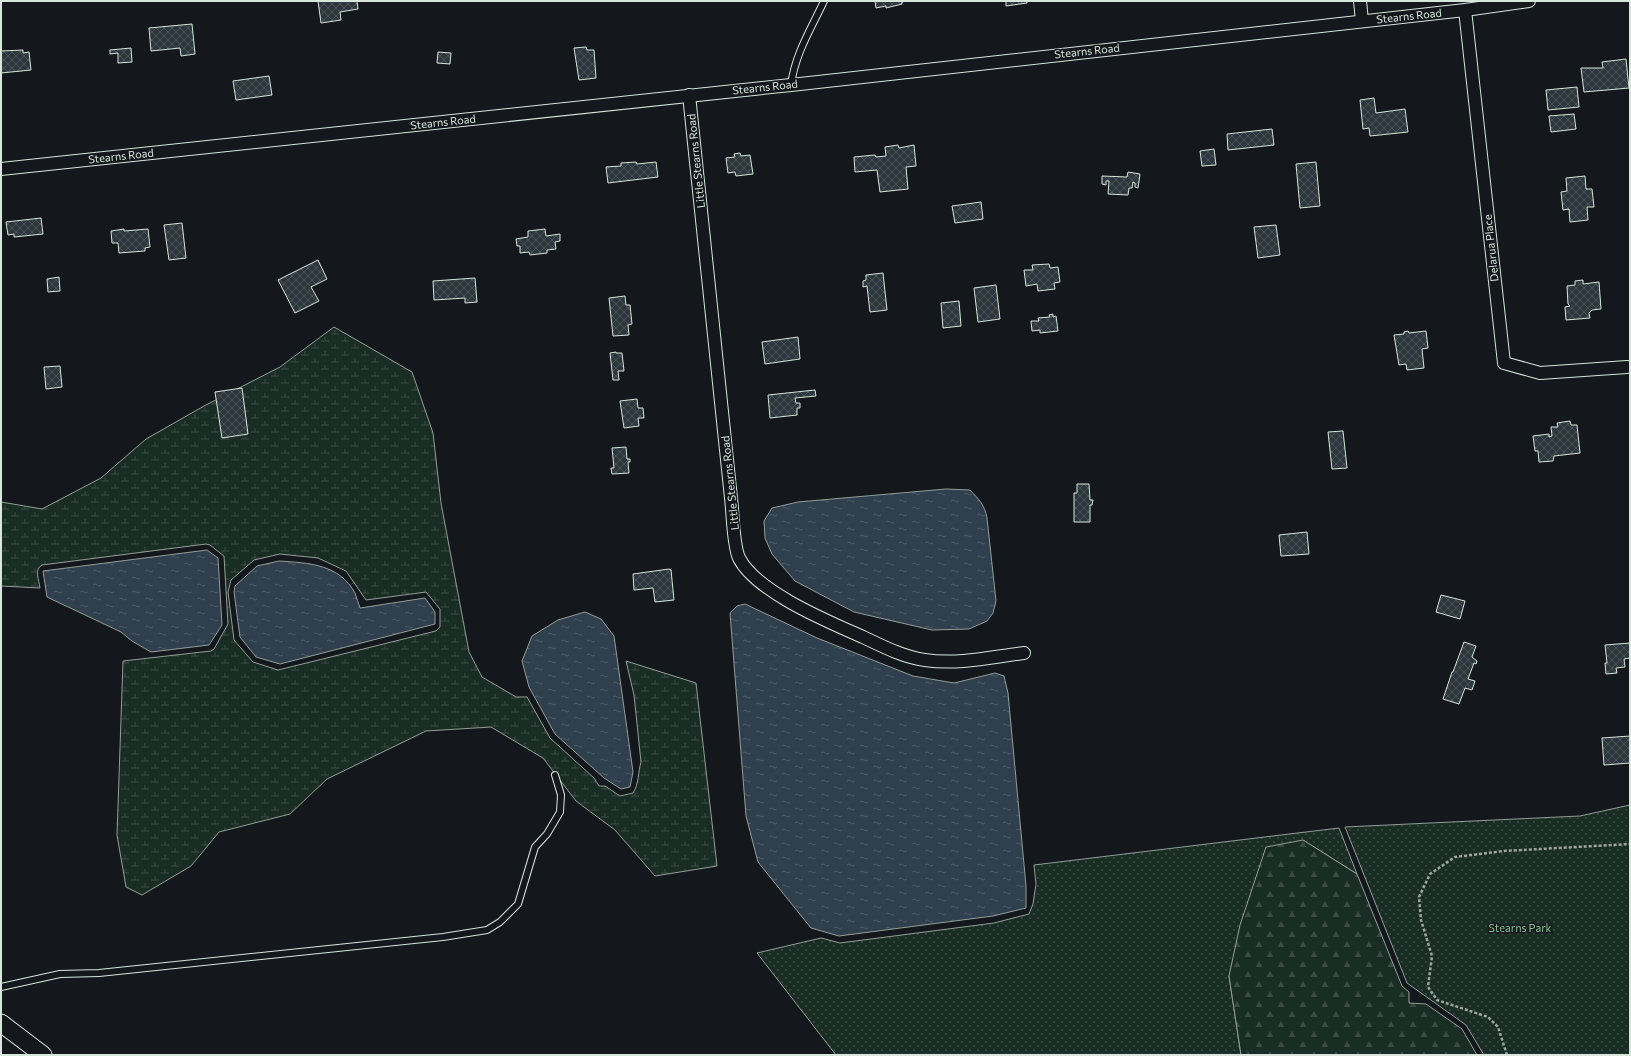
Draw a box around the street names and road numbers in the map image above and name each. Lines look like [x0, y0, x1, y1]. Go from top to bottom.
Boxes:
street label: Stearns Road [1376, 6, 1442, 25]
street label: Stearns Road [1054, 41, 1120, 60]
street label: Stearns Road [732, 77, 798, 96]
street label: Stearns Road [410, 112, 476, 131]
street label: Little Stearns Road [684, 113, 707, 209]
street label: Stearns Road [88, 146, 154, 165]
street label: Delarua Place [1480, 214, 1500, 282]
street label: Little Stearns Road [718, 435, 741, 531]

